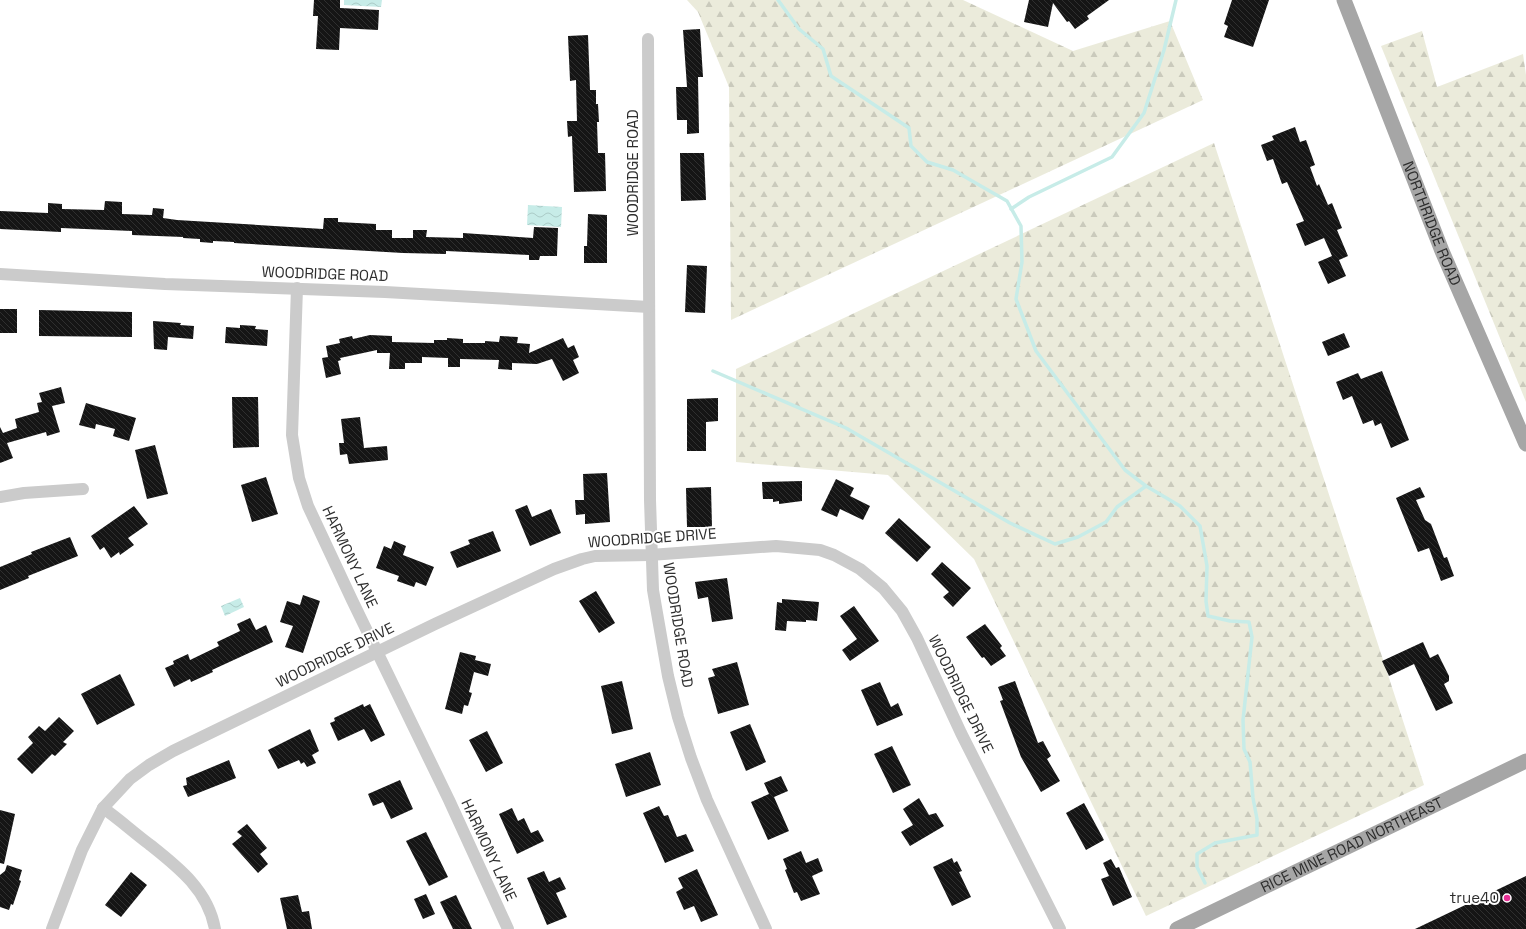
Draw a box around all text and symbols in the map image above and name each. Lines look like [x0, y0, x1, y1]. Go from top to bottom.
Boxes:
street label: WOODRIDGE ROAD [623, 110, 642, 236]
street label: NORTHRIDGE ROAD [1399, 158, 1466, 288]
street label: WOODRIDGE ROAD [261, 262, 389, 285]
street label: HARMONY LANE [318, 503, 382, 611]
street label: WOODRIDGE DRIVE [587, 524, 717, 551]
street label: WOODRIDGE ROAD [659, 561, 698, 689]
street label: WOODRIDGE DRIVE [273, 618, 397, 691]
street label: WOODRIDGE DRIVE [925, 632, 998, 756]
street label: RICE MINE ROAD NORTHEAST [1257, 792, 1446, 896]
street label: HARMONY LANE [457, 796, 521, 904]
place label: true40 [1449, 888, 1499, 907]
marker: true40 [1502, 893, 1512, 903]

